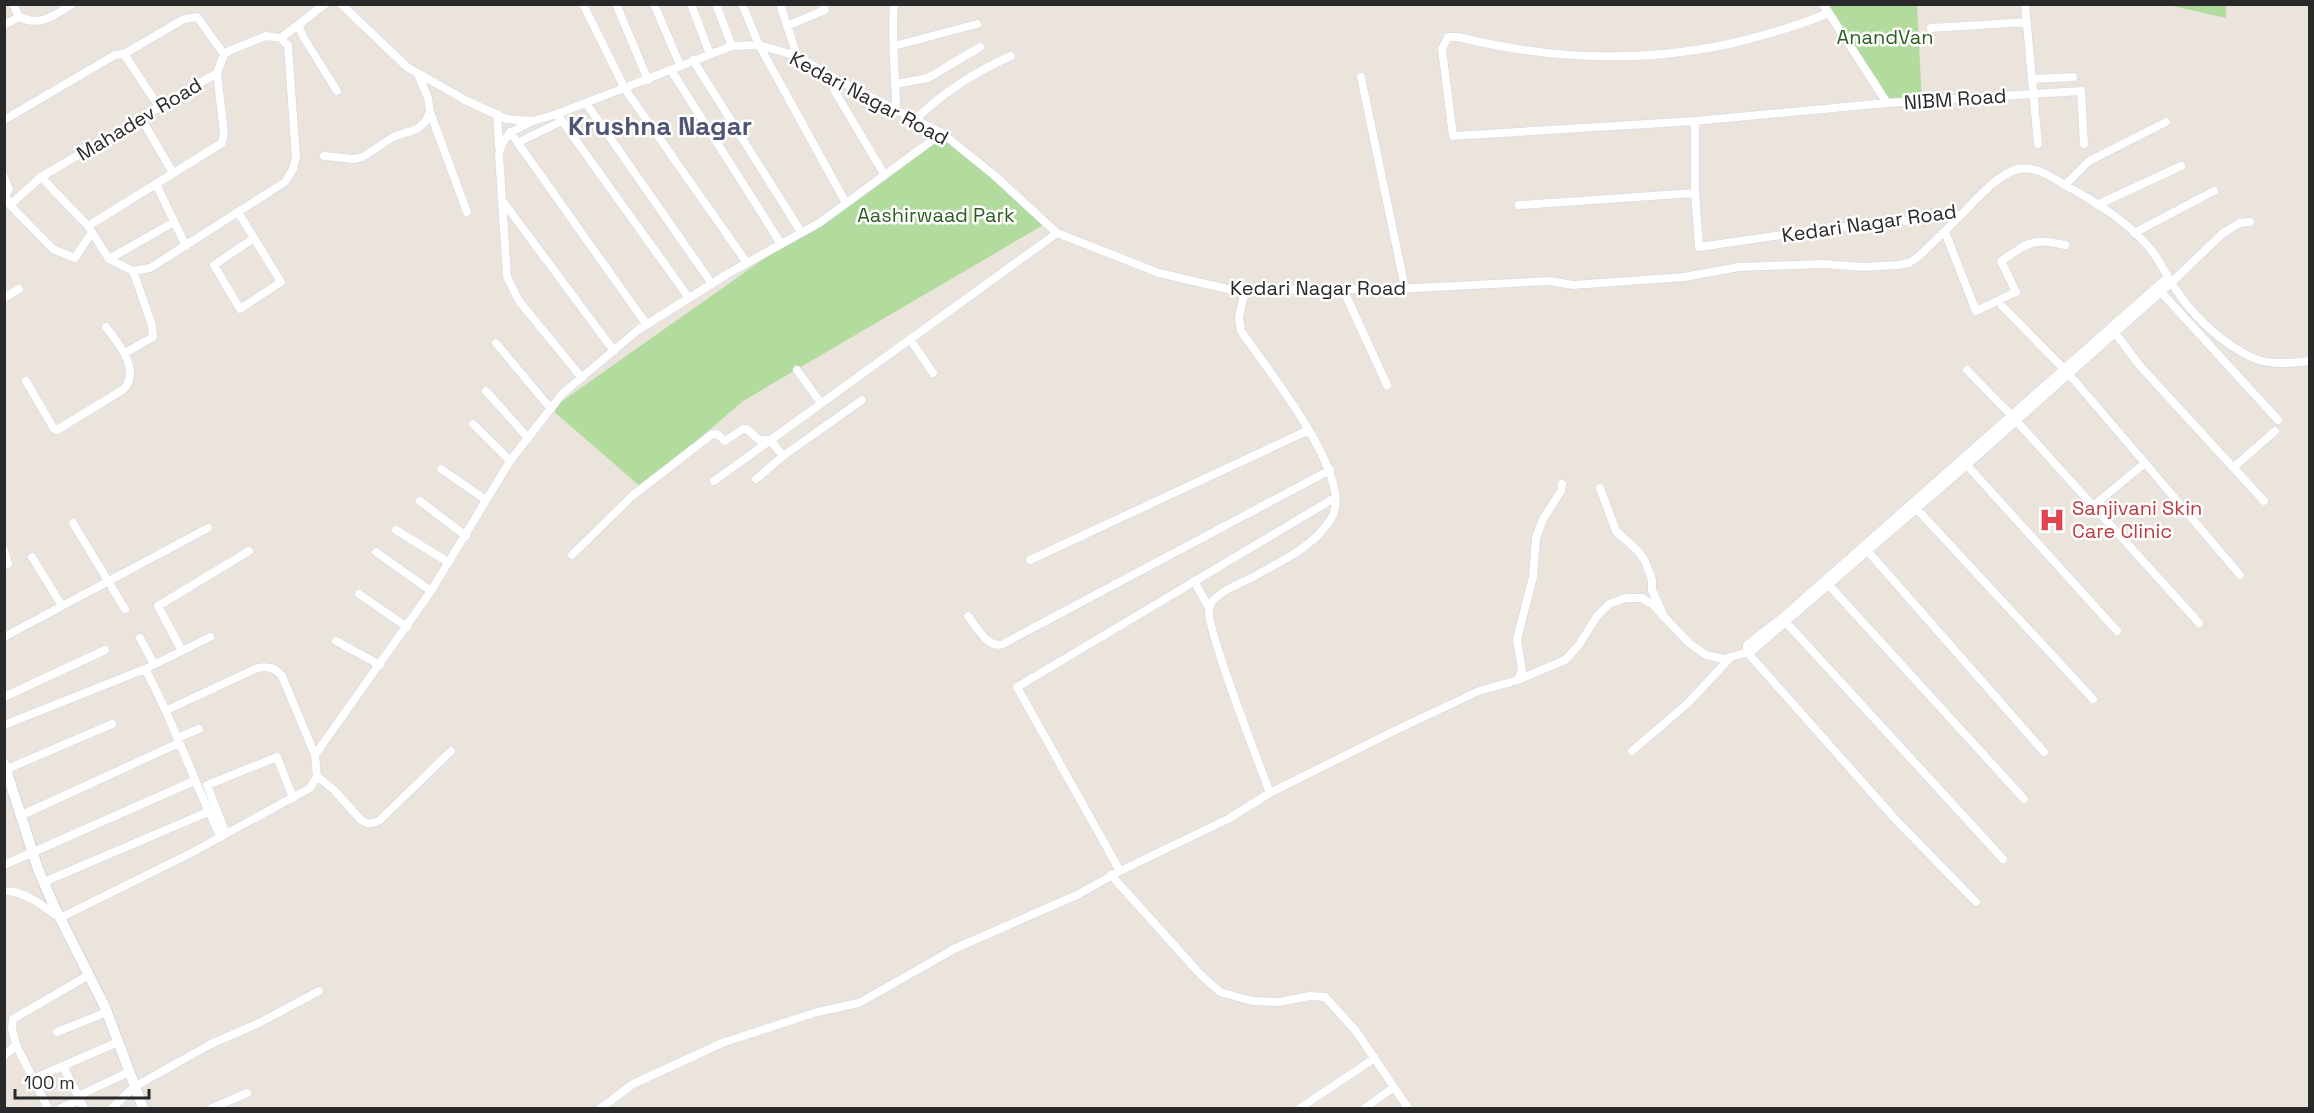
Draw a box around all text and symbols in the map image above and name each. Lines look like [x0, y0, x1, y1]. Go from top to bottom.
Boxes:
park label: AnandVan [1837, 24, 1933, 50]
street label: Kedari Nagar Road [785, 45, 953, 151]
street label: Mahadev Road [72, 71, 206, 167]
street label: NIBM Road [1903, 82, 2007, 116]
district label: Krushna Nagar [568, 109, 752, 143]
street label: Kedari Nagar Road [1780, 198, 1958, 248]
park label: Aashirwaad Park [857, 202, 1015, 228]
street label: Kedari Nagar Road [1230, 275, 1406, 301]
place label: Sanjivani Skin Care Clinic [2072, 495, 2202, 544]
hospital icon: Sanjivani Skin Care Clinic [2037, 505, 2067, 535]
scale bar [15, 1062, 148, 1100]
text: 100 m [24, 1071, 75, 1094]

